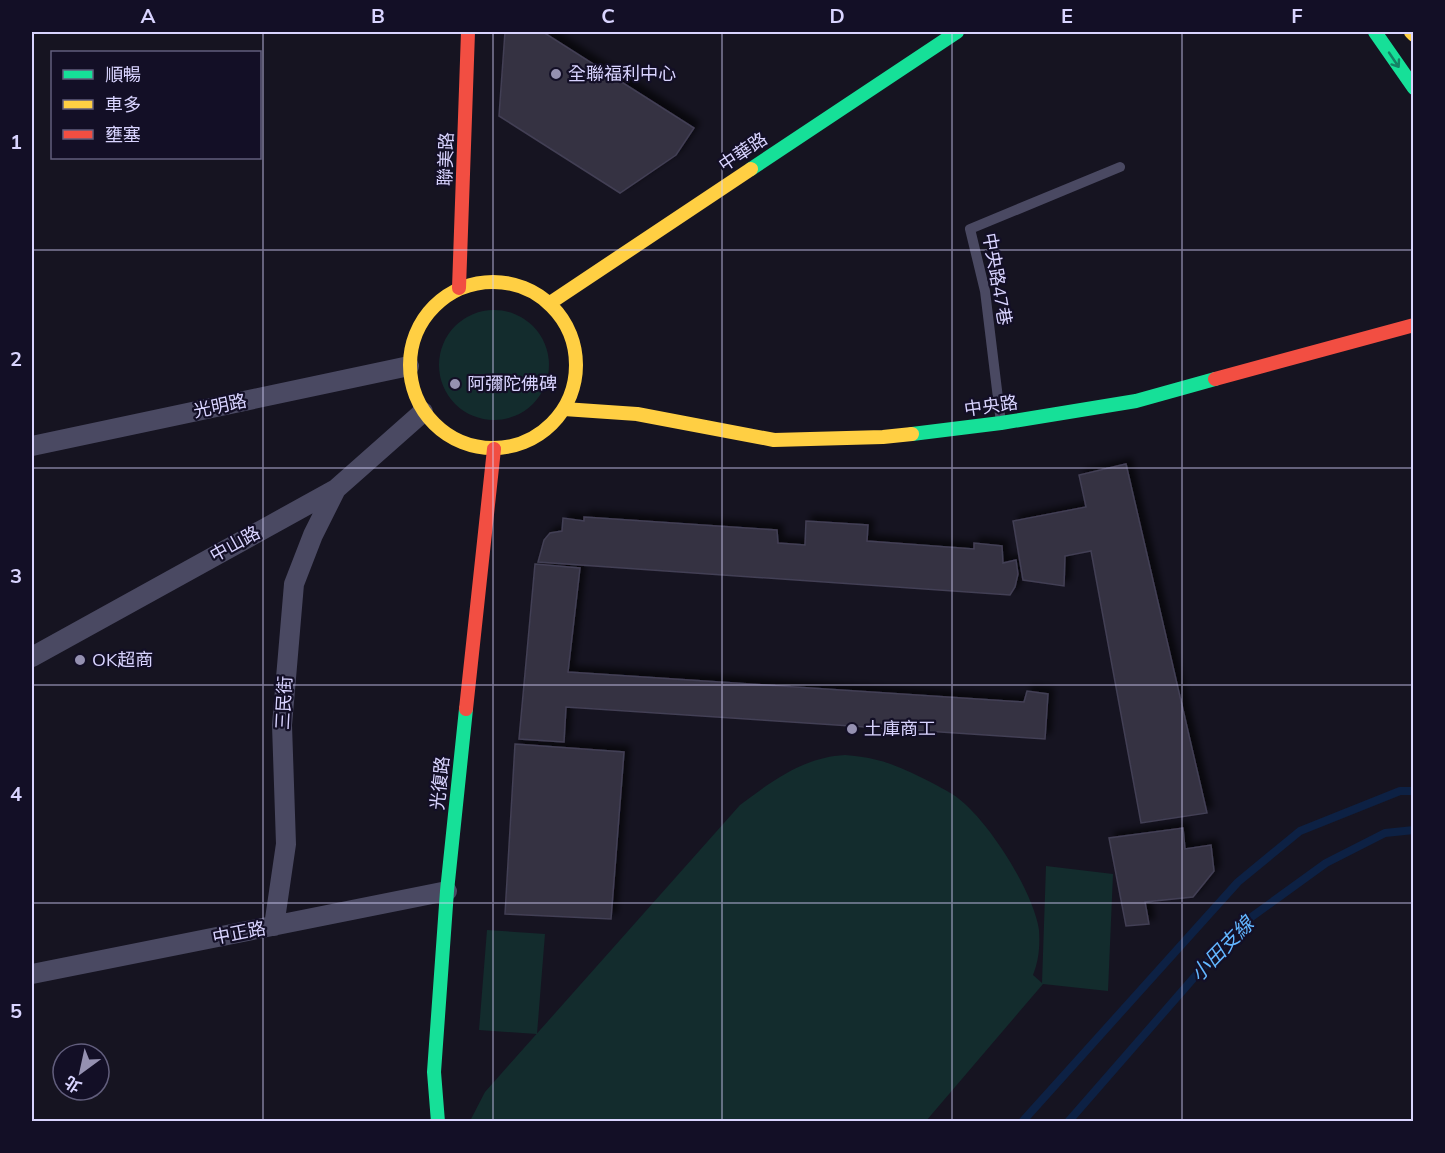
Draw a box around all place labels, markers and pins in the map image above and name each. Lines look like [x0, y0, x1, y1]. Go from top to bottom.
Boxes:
place label: 全聯福利中心 [568, 62, 676, 85]
marker: 全聯福利中心 [549, 67, 563, 81]
place label: 阿彌陀佛碑 [467, 372, 557, 395]
marker: 阿彌陀佛碑 [448, 377, 462, 391]
place label: OK超商 [92, 648, 153, 671]
marker: OK超商 [73, 653, 87, 667]
place label: 土庫商工 [864, 717, 936, 740]
marker: 土庫商工 [845, 722, 859, 736]

